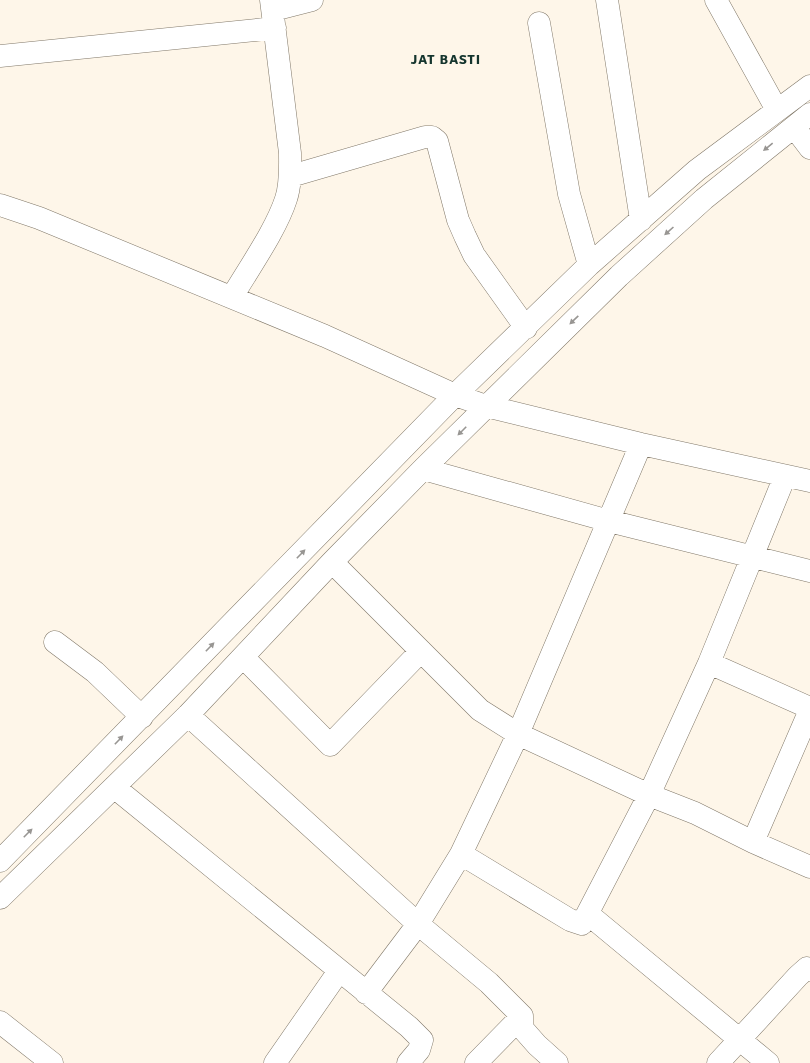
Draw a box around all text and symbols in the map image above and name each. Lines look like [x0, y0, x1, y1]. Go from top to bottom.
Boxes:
district label: JAT BASTI [411, 51, 481, 68]
one-way arrow [763, 143, 774, 152]
one-way arrow [664, 226, 674, 235]
one-way arrow [569, 315, 579, 324]
one-way arrow [457, 426, 466, 435]
one-way arrow [296, 549, 305, 559]
one-way arrow [205, 642, 215, 652]
one-way arrow [114, 735, 124, 745]
one-way arrow [23, 828, 32, 838]

